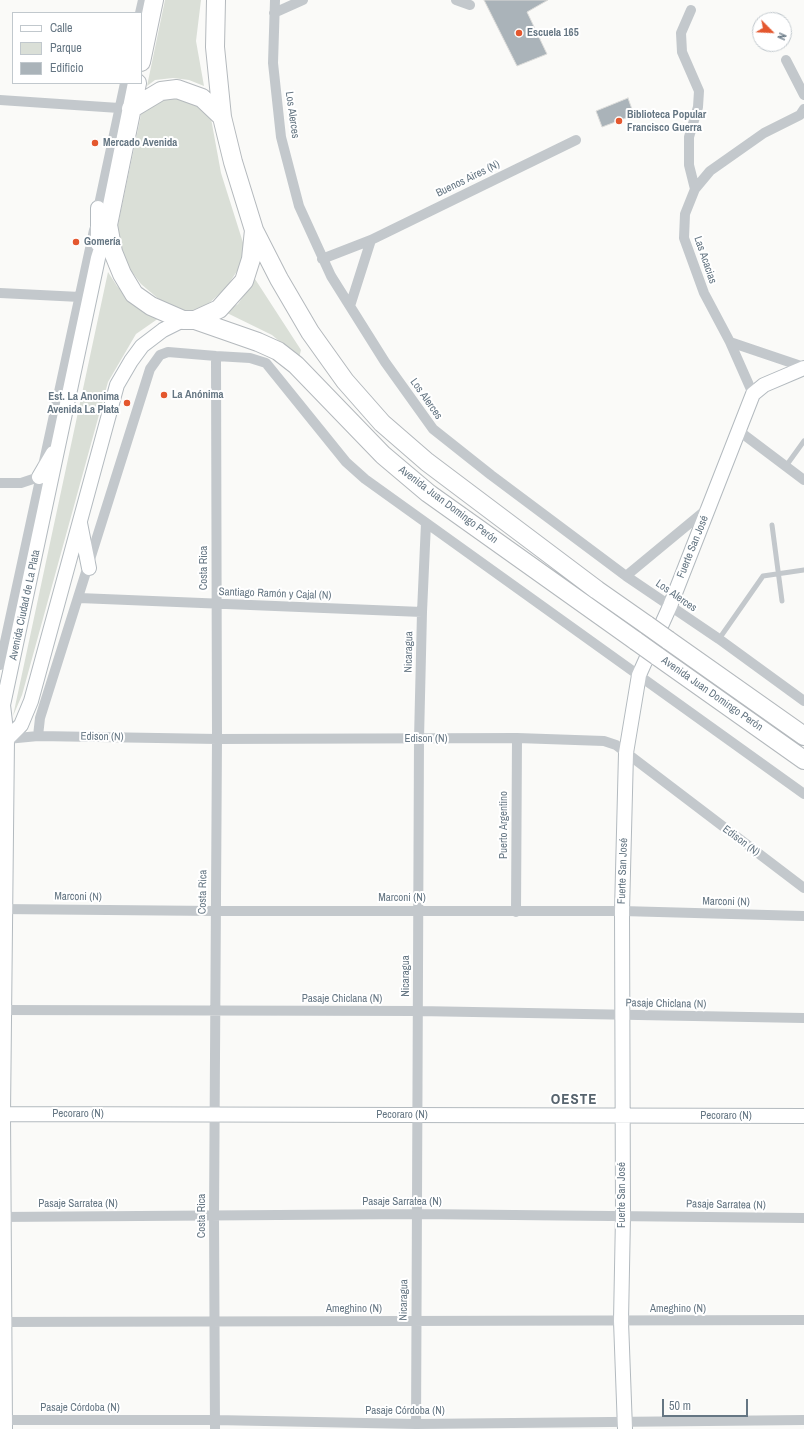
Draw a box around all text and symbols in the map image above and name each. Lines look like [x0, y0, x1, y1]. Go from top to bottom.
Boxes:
legend [12, 12, 142, 84]
north arrow [752, 12, 792, 52]
text: Calle [50, 20, 72, 36]
place label: Escuela 165 [527, 26, 579, 40]
marker: Escuela 165 [514, 28, 524, 38]
text: N [774, 31, 790, 42]
text: Parque [50, 40, 82, 56]
text: Edificio [50, 60, 83, 76]
street label: Los Alerces [282, 91, 302, 139]
place label: Biblioteca Popular Francisco Guerra [627, 108, 706, 134]
marker: Biblioteca Popular Francisco Guerra [614, 116, 624, 126]
place label: Mercado Avenida [103, 136, 177, 150]
marker: Mercado Avenida [90, 138, 100, 148]
street label: Buenos Aires (N) [434, 158, 502, 200]
place label: Gomería [84, 235, 121, 249]
street label: Las Acacias [691, 235, 719, 285]
marker: Gomería [71, 237, 81, 247]
street label: Los Alerces [407, 376, 445, 422]
place label: La Anónima [172, 388, 224, 402]
place label: Est. La Anonima Avenida La Plata [47, 390, 119, 416]
marker: La Anónima [159, 390, 169, 400]
marker: Est. La Anonima Avenida La Plata [122, 398, 132, 408]
street label: Avenida Juan Domingo Perón [396, 463, 500, 547]
street label: Fuerte San José [674, 514, 712, 580]
street label: Costa Rica [197, 546, 211, 590]
street label: Avenida Ciudad de La Plata [7, 549, 43, 661]
street label: Los Alerces [653, 577, 699, 615]
street label: Santiago Ramón y Cajal (N) [218, 585, 332, 603]
street label: Nicaragua [402, 631, 416, 673]
street label: Avenida Juan Domingo Perón [659, 654, 765, 734]
street label: Edison (N) [80, 730, 124, 744]
street label: Edison (N) [404, 732, 448, 746]
street label: Puerto Argentino [497, 791, 511, 859]
street label: Edison (N) [720, 823, 762, 859]
street label: Fuerte San José [615, 838, 631, 904]
street label: Costa Rica [196, 870, 210, 914]
street label: Marconi (N) [54, 890, 102, 904]
street label: Marconi (N) [378, 891, 426, 905]
street label: Marconi (N) [702, 895, 750, 909]
street label: Nicaragua [399, 955, 413, 997]
street label: Pasaje Chiclana (N) [302, 992, 382, 1006]
street label: Pasaje Chiclana (N) [626, 997, 706, 1011]
district label: OESTE [551, 1091, 597, 1109]
street label: Pecoraro (N) [52, 1107, 104, 1121]
street label: Pecoraro (N) [376, 1108, 428, 1122]
street label: Pecoraro (N) [700, 1109, 752, 1123]
street label: Fuerte San José [615, 1162, 629, 1228]
street label: Costa Rica [195, 1194, 209, 1238]
street label: Pasaje Sarratea (N) [362, 1195, 442, 1209]
street label: Pasaje Sarratea (N) [38, 1197, 118, 1211]
street label: Pasaje Sarratea (N) [686, 1198, 766, 1212]
street label: Nicaragua [397, 1279, 411, 1321]
street label: Ameghino (N) [326, 1302, 382, 1316]
street label: Ameghino (N) [650, 1302, 706, 1316]
scale bar [664, 1391, 750, 1417]
text: 50 m [669, 1398, 691, 1414]
street label: Pasaje Córdoba (N) [40, 1401, 120, 1415]
street label: Pasaje Córdoba (N) [365, 1404, 445, 1418]

